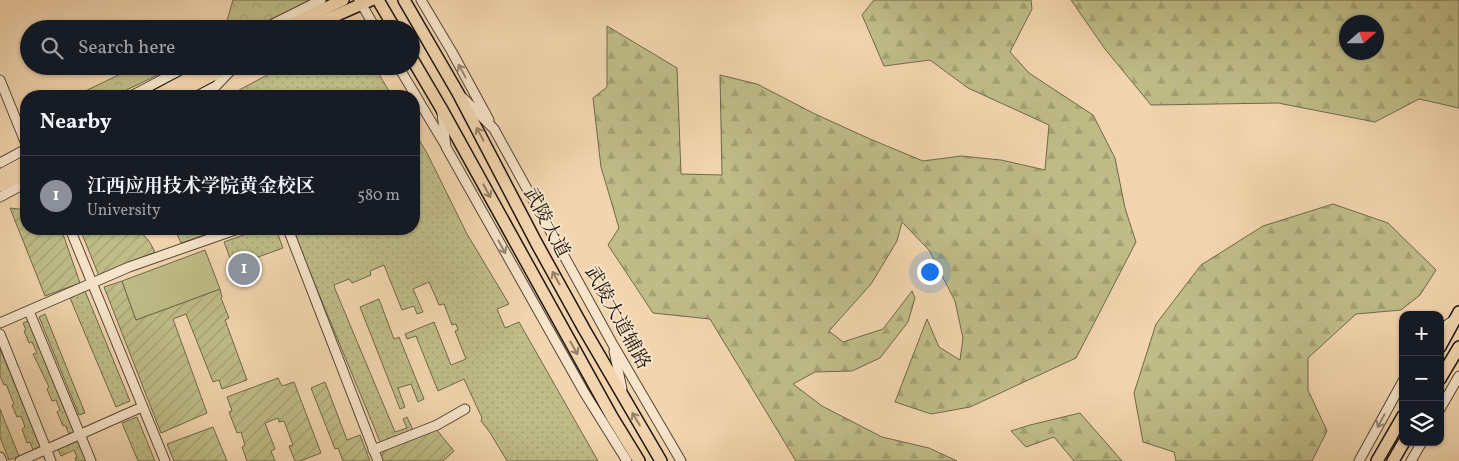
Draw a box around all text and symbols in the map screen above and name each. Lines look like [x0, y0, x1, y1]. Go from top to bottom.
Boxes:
north arrow [1339, 15, 1384, 60]
search box [20, 20, 420, 75]
icon: search [38, 34, 66, 62]
text: Search here [78, 35, 175, 61]
one-way arrow [457, 63, 467, 78]
text: Nearby [40, 108, 111, 137]
one-way arrow [475, 127, 485, 142]
text: 江西应用技术学院黄金校区 [87, 174, 315, 200]
one-way arrow [482, 183, 492, 198]
street label: 武陵大道 [517, 183, 575, 263]
text: 1 [53, 185, 59, 207]
text: 580 m [357, 185, 400, 207]
text: University [87, 200, 161, 222]
one-way arrow [497, 239, 507, 254]
pin: 1 [228, 250, 260, 288]
your location [917, 259, 943, 285]
street label: 武陵大道辅路 [578, 262, 656, 374]
one-way arrow [551, 271, 560, 286]
map controls [1399, 311, 1444, 446]
button: + [1399, 311, 1444, 356]
one-way arrow [569, 341, 579, 356]
button: − [1399, 356, 1444, 401]
button: layers [1399, 401, 1444, 446]
one-way arrow [631, 413, 641, 427]
one-way arrow [1376, 413, 1385, 428]

